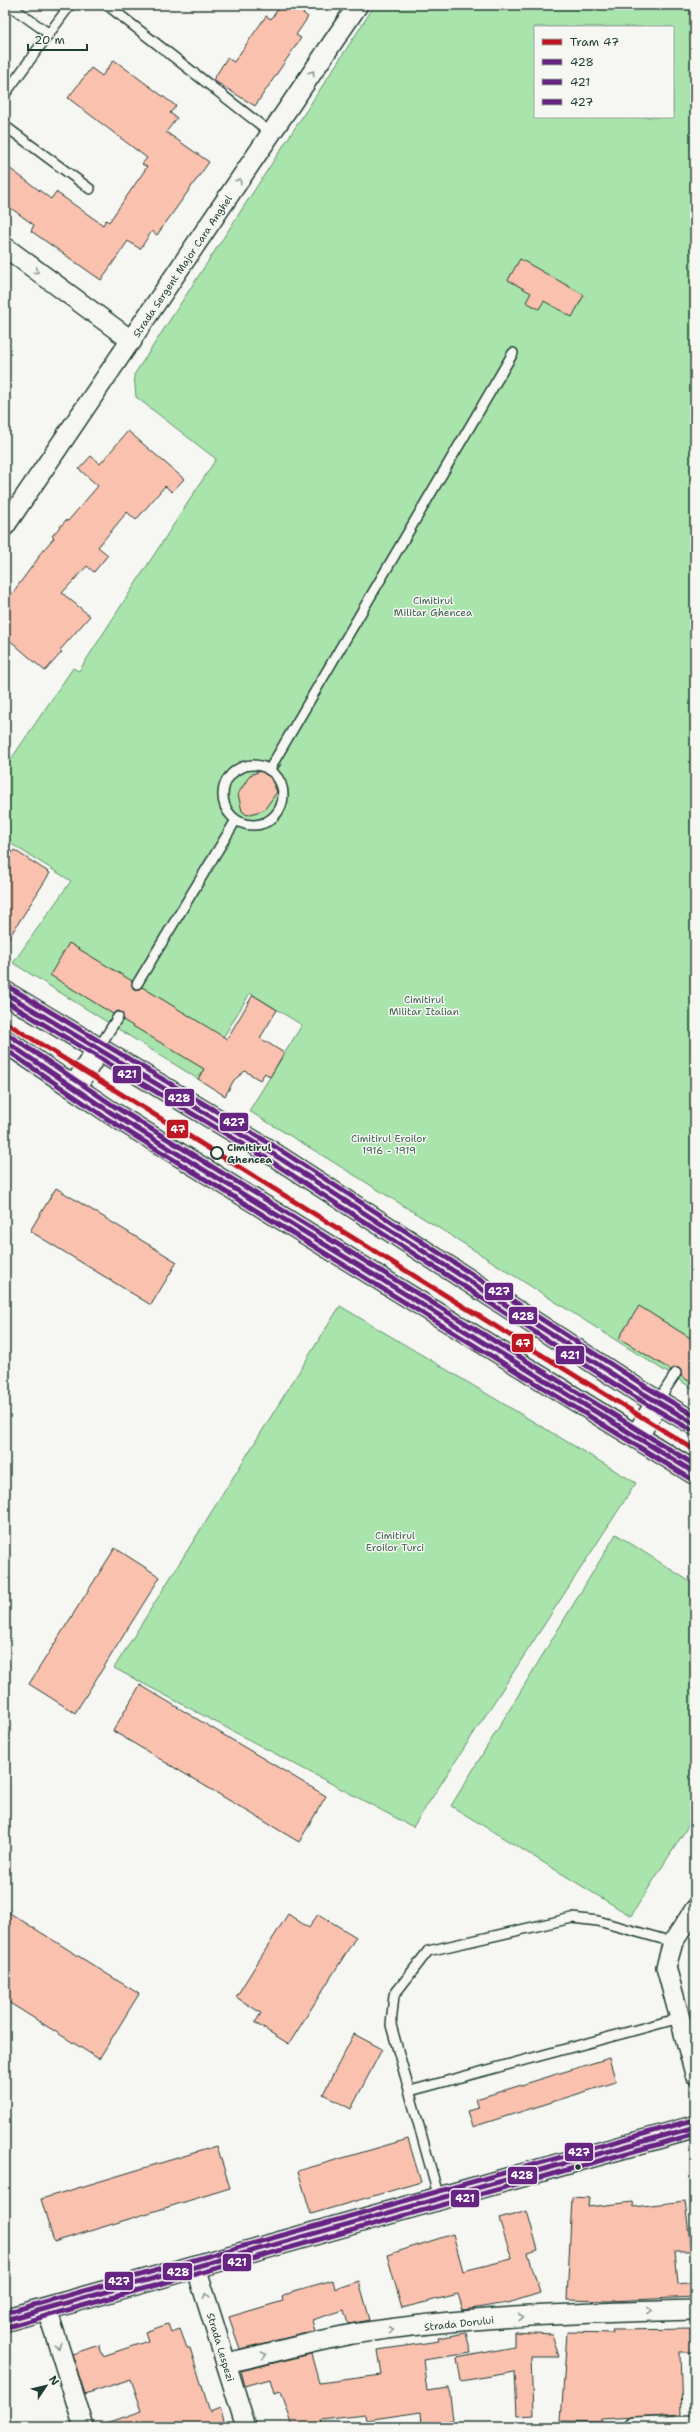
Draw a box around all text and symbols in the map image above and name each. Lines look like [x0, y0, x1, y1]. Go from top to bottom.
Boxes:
scale bar [28, 26, 87, 52]
legend [534, 26, 674, 118]
text: 20 m [34, 32, 65, 48]
text: Tram 47 [570, 34, 619, 50]
text: 428 [570, 54, 594, 70]
one-way arrow [307, 70, 315, 77]
text: 421 [570, 74, 590, 90]
text: 427 [570, 94, 594, 110]
one-way arrow [234, 178, 241, 185]
street label: Strada Sergent Major Cara Anghel [130, 193, 235, 340]
one-way arrow [32, 266, 39, 273]
park label: Cimitirul Militar Ghencea [394, 594, 473, 619]
park label: Cimitirul Militar Italian [389, 993, 459, 1018]
line badge: 421 [112, 1065, 142, 1084]
text: 421 [117, 1067, 137, 1082]
line badge: 428 [164, 1088, 195, 1107]
text: 428 [168, 1091, 191, 1106]
line badge: 427 [219, 1112, 249, 1132]
text: 427 [223, 1115, 245, 1130]
line badge: 47 [166, 1119, 189, 1139]
text: 47 [171, 1122, 186, 1137]
park label: Cimitirul Eroilor 1916 - 1919 [351, 1132, 427, 1157]
place label: Cimitirul Ghencea [227, 1141, 273, 1166]
marker: Cimitirul Ghencea [210, 1146, 224, 1160]
line badge: 427 [484, 1282, 514, 1301]
text: 427 [488, 1284, 510, 1299]
line badge: 428 [508, 1306, 538, 1325]
text: 428 [512, 1309, 535, 1324]
line badge: 47 [511, 1333, 534, 1353]
text: 47 [516, 1336, 531, 1351]
line badge: 421 [555, 1345, 585, 1365]
text: 421 [560, 1348, 580, 1363]
park label: Cimitirul Eroilor Turci [366, 1529, 424, 1554]
line badge: 427 [564, 2142, 594, 2162]
text: 427 [568, 2145, 590, 2160]
unlabelled marker [573, 2162, 583, 2172]
line badge: 428 [507, 2166, 538, 2185]
text: 428 [511, 2168, 534, 2183]
line badge: 421 [450, 2189, 480, 2208]
text: 421 [455, 2191, 475, 2206]
line badge: 421 [222, 2253, 252, 2272]
text: 421 [227, 2255, 247, 2270]
line badge: 428 [162, 2262, 193, 2281]
text: 428 [167, 2265, 190, 2280]
line badge: 427 [104, 2271, 134, 2291]
text: 427 [108, 2274, 130, 2289]
one-way arrow [202, 2293, 211, 2300]
one-way arrow [647, 2307, 653, 2315]
street label: Strada Lespezi [204, 2311, 237, 2383]
street label: Strada Dorului [424, 2313, 495, 2334]
one-way arrow [518, 2313, 524, 2322]
one-way arrow [388, 2326, 394, 2335]
one-way arrow [53, 2342, 62, 2349]
one-way arrow [261, 2351, 267, 2359]
north arrow [26, 2366, 66, 2406]
text: N [45, 2373, 63, 2389]

